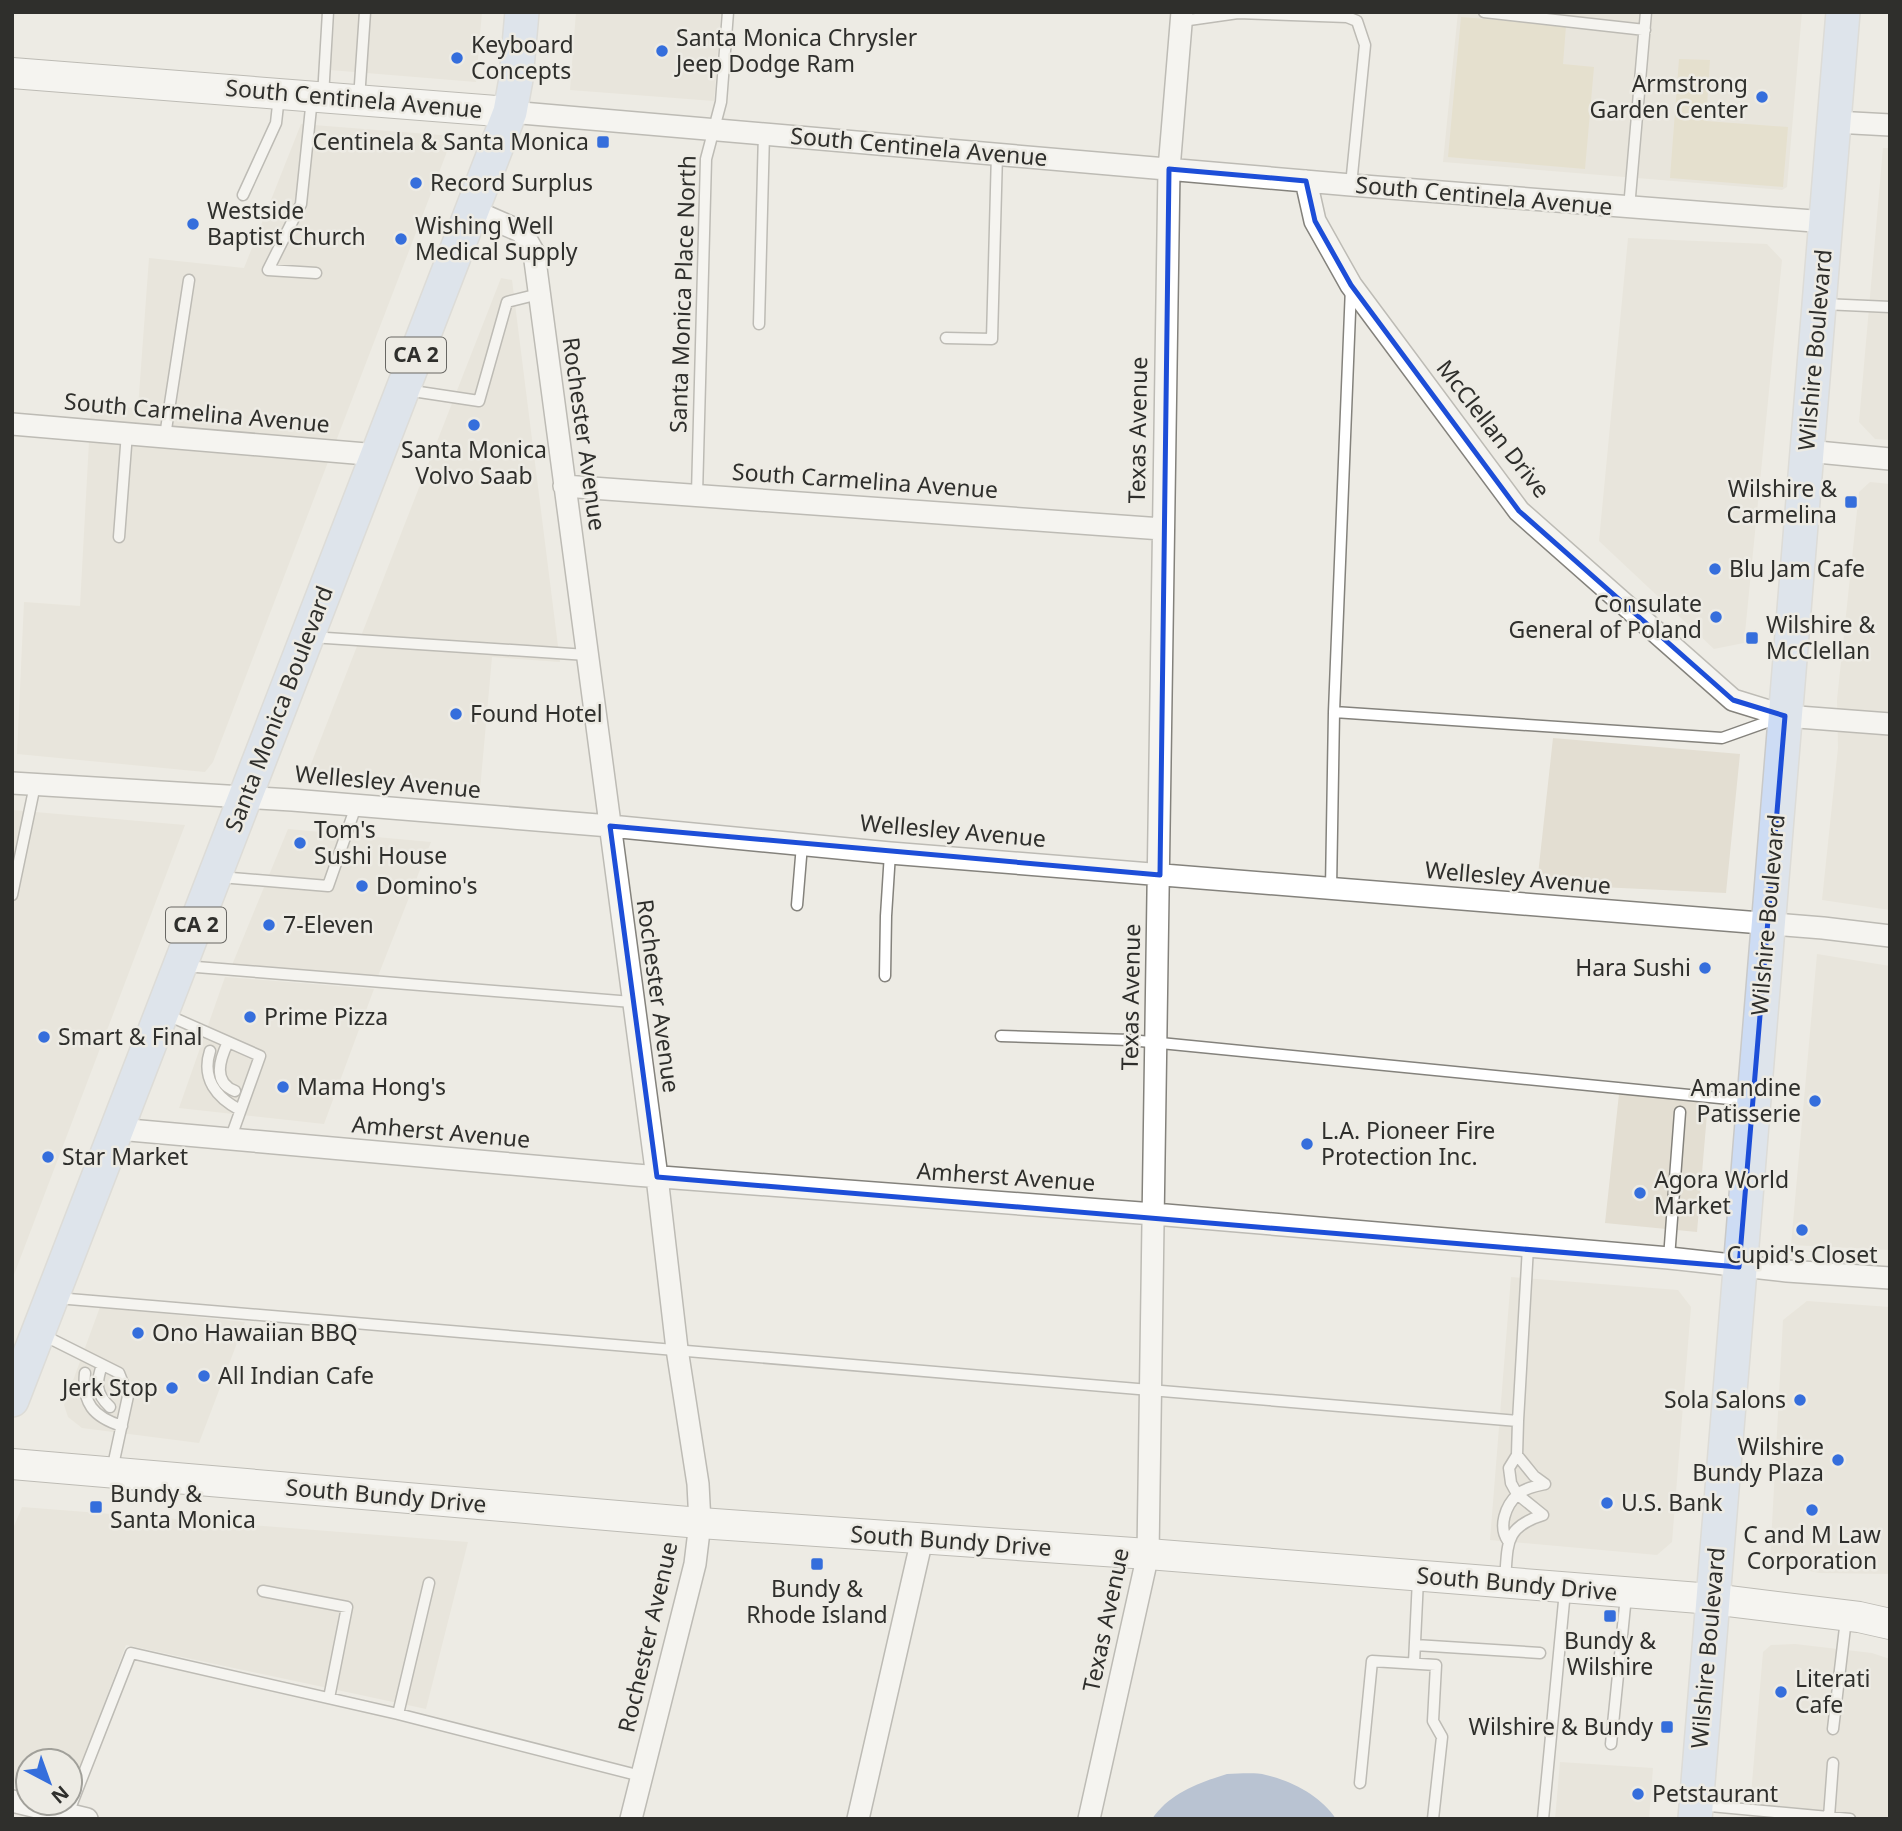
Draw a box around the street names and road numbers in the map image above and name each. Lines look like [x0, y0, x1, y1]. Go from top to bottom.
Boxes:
street label: South Centinela Avenue [224, 71, 484, 125]
street label: South Centinela Avenue [789, 119, 1049, 173]
street label: Santa Monica Place North [661, 155, 703, 433]
street label: South Centinela Avenue [1354, 168, 1614, 222]
street label: Wilshire Boulevard [1789, 248, 1839, 452]
street label: Rochester Avenue [556, 335, 614, 533]
road number: CA 2 [386, 338, 446, 372]
street label: McClellan Drive [1430, 353, 1558, 504]
street label: Texas Avenue [1120, 356, 1154, 504]
street label: South Carmelina Avenue [63, 384, 331, 440]
street label: South Carmelina Avenue [731, 455, 999, 505]
street label: Santa Monica Boulevard [216, 581, 340, 836]
street label: Wellesley Avenue [294, 757, 482, 805]
street label: Wellesley Avenue [859, 806, 1047, 854]
street label: Wilshire Boulevard [1742, 813, 1792, 1017]
street label: Wellesley Avenue [1424, 853, 1612, 901]
street label: Rochester Avenue [630, 897, 688, 1095]
road number: CA 2 [166, 908, 226, 942]
street label: Texas Avenue [1113, 923, 1147, 1071]
street label: Amherst Avenue [351, 1107, 532, 1155]
street label: Amherst Avenue [916, 1154, 1096, 1198]
street label: South Bundy Drive [284, 1470, 488, 1520]
street label: South Bundy Drive [850, 1517, 1053, 1563]
street label: Rochester Avenue [610, 1538, 685, 1735]
street label: Texas Avenue [1074, 1545, 1136, 1695]
street label: Wilshire Boulevard [1682, 1546, 1732, 1750]
street label: South Bundy Drive [1415, 1558, 1619, 1608]

